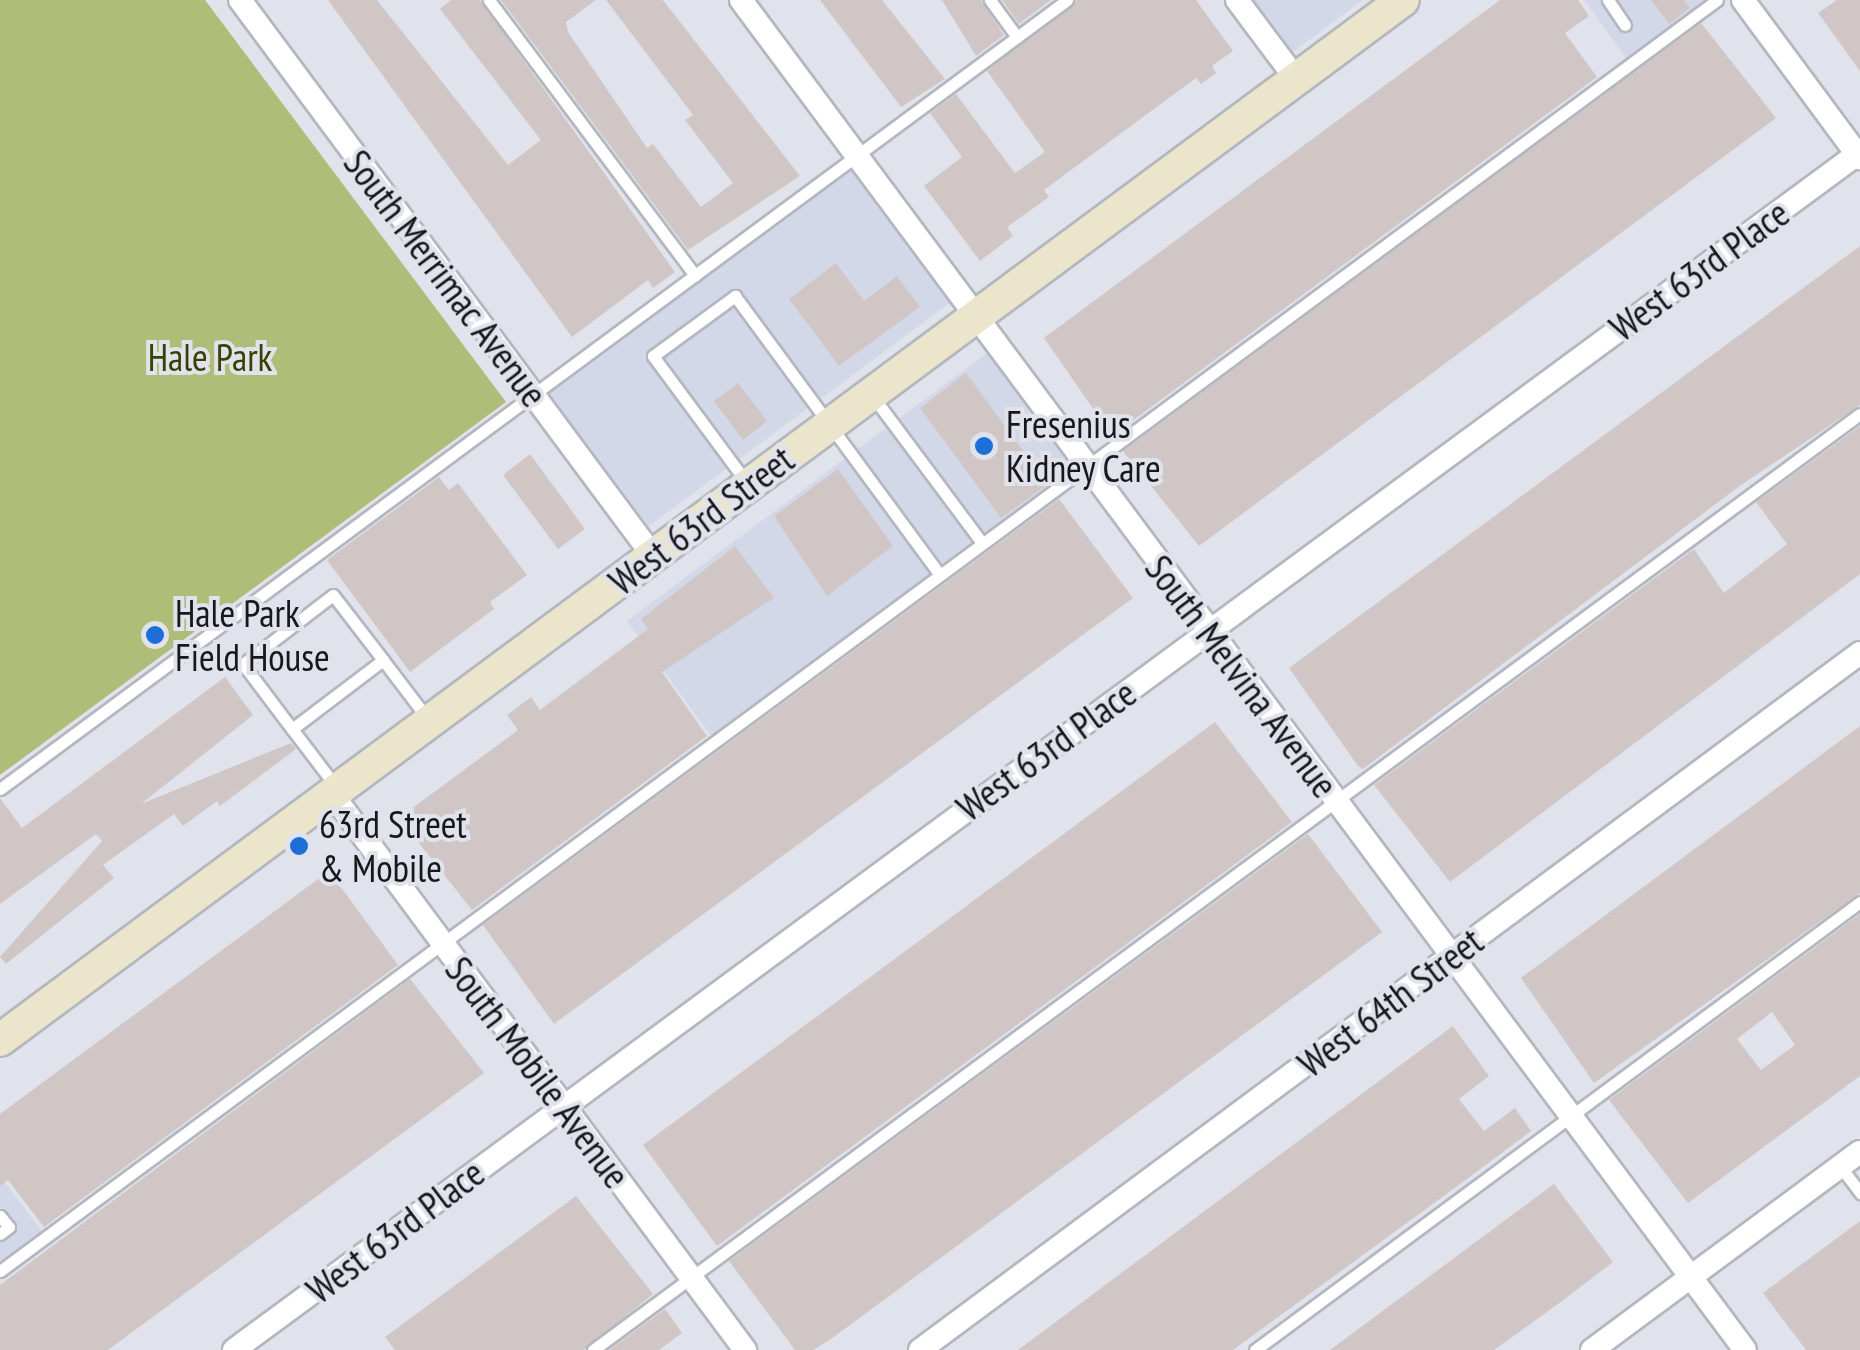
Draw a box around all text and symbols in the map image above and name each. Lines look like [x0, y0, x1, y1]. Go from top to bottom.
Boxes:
street label: South Merrimac Avenue [334, 140, 558, 416]
street label: West 63rd Place [1601, 190, 1797, 350]
park label: Hale Park [148, 334, 272, 380]
place label: Fresenius Kidney Care [1006, 401, 1162, 490]
marker: Fresenius Kidney Care [971, 433, 997, 459]
street label: West 63rd Street [600, 436, 802, 604]
street label: South Melvina Avenue [1136, 546, 1348, 806]
place label: Hale Park Field House [175, 590, 330, 679]
marker: Hale Park Field House [144, 624, 166, 646]
street label: West 63rd Place [948, 670, 1144, 830]
place label: 63rd Street & Mobile [319, 801, 467, 891]
marker: 63rd Street & Mobile [288, 835, 310, 857]
street label: West 64th Street [1289, 918, 1491, 1086]
street label: South Mobile Avenue [436, 947, 640, 1197]
street label: West 63rd Place [297, 1150, 493, 1312]

